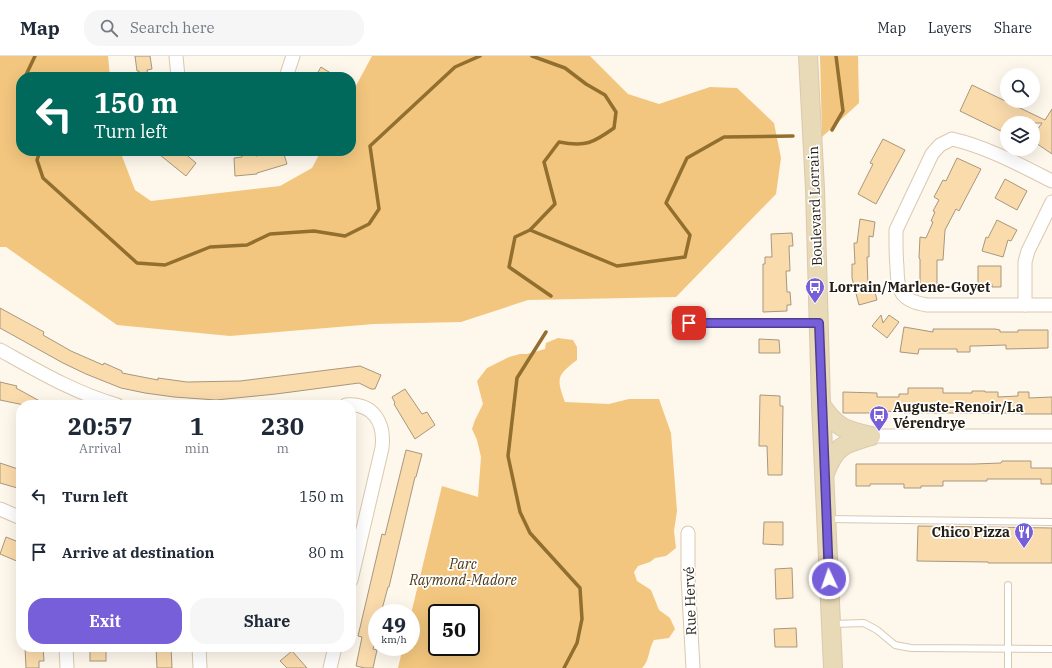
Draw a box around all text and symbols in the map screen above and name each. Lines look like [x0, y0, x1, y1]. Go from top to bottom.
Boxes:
search box [84, 10, 364, 46]
text: Map [20, 16, 60, 40]
icon: search [98, 17, 120, 39]
text: Search here [130, 18, 214, 37]
text: Map [878, 19, 906, 37]
text: Layers [928, 19, 972, 37]
text: Share [994, 19, 1032, 37]
map controls [1000, 68, 1040, 156]
button: search [1000, 68, 1040, 108]
text: 150 m [94, 84, 178, 121]
icon: left [28, 88, 80, 140]
button: layers [1000, 116, 1040, 156]
text: Turn left [94, 120, 168, 143]
street label: Boulevard Lorrain [804, 146, 826, 266]
bus stop icon: Lorrain/Marlene-Goyet [804, 276, 826, 304]
place label: Lorrain/Marlene-Goyet [829, 278, 990, 296]
pin [672, 306, 706, 340]
icon: arrive [678, 312, 700, 334]
place label: Auguste-Renoir/La Vérendrye [893, 398, 1024, 432]
bus stop icon: Auguste-Renoir/La Vérendrye [868, 404, 890, 432]
text: 20:57 [68, 410, 133, 442]
text: 1 [190, 410, 204, 442]
text: 230 [261, 410, 304, 442]
text: Arrival [79, 440, 121, 457]
text: min [184, 440, 209, 457]
text: m [276, 440, 289, 457]
icon: left [28, 485, 50, 507]
text: Turn left [62, 487, 128, 506]
text: 150 m [299, 487, 344, 506]
restaurant icon: Chico Pizza [1013, 521, 1035, 549]
place label: Chico Pizza [931, 523, 1010, 541]
icon: arrive [28, 541, 50, 563]
text: Arrive at destination [62, 543, 214, 562]
text: 80 m [308, 543, 344, 562]
park label: Parc Raymond-Madore [408, 555, 517, 589]
position arrow [808, 558, 850, 600]
street label: Rue Hervé [680, 566, 700, 636]
button: Exit [28, 598, 182, 644]
button: Share [190, 598, 344, 644]
speed limit sign: 50 [428, 604, 480, 656]
text: 49 [382, 611, 406, 638]
text: km/h [381, 633, 407, 646]

